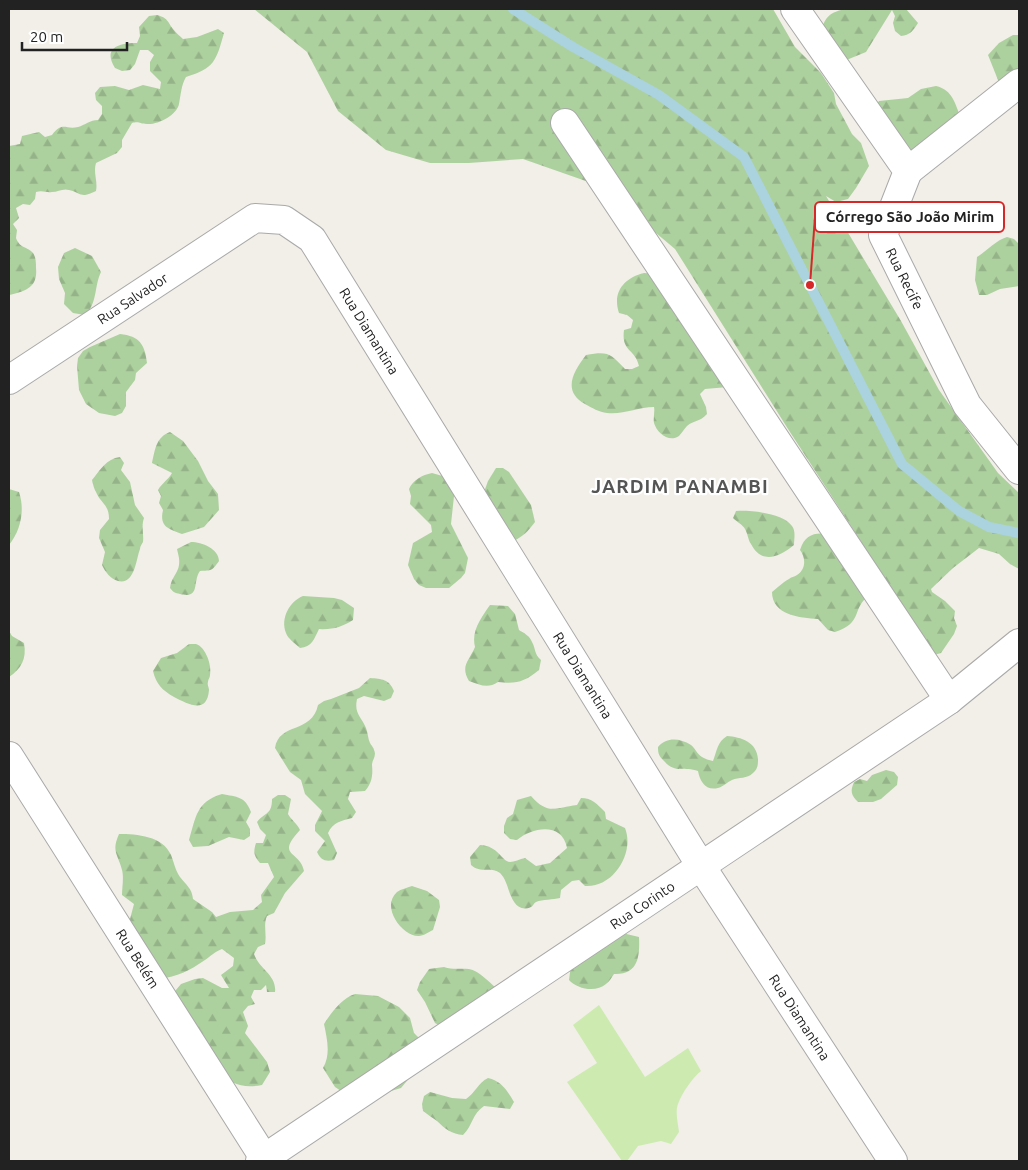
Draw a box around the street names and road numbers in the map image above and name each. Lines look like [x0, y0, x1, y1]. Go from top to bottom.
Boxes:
street label: Rua Recife [883, 245, 927, 312]
street label: Rua Salvador [94, 269, 171, 328]
street label: Rua Diamantina [336, 285, 402, 378]
street label: Rua Diamantina [550, 629, 616, 722]
street label: Rua Corinto [607, 878, 678, 933]
street label: Rua Belém [113, 926, 162, 991]
street label: Rua Diamantina [766, 972, 833, 1063]

